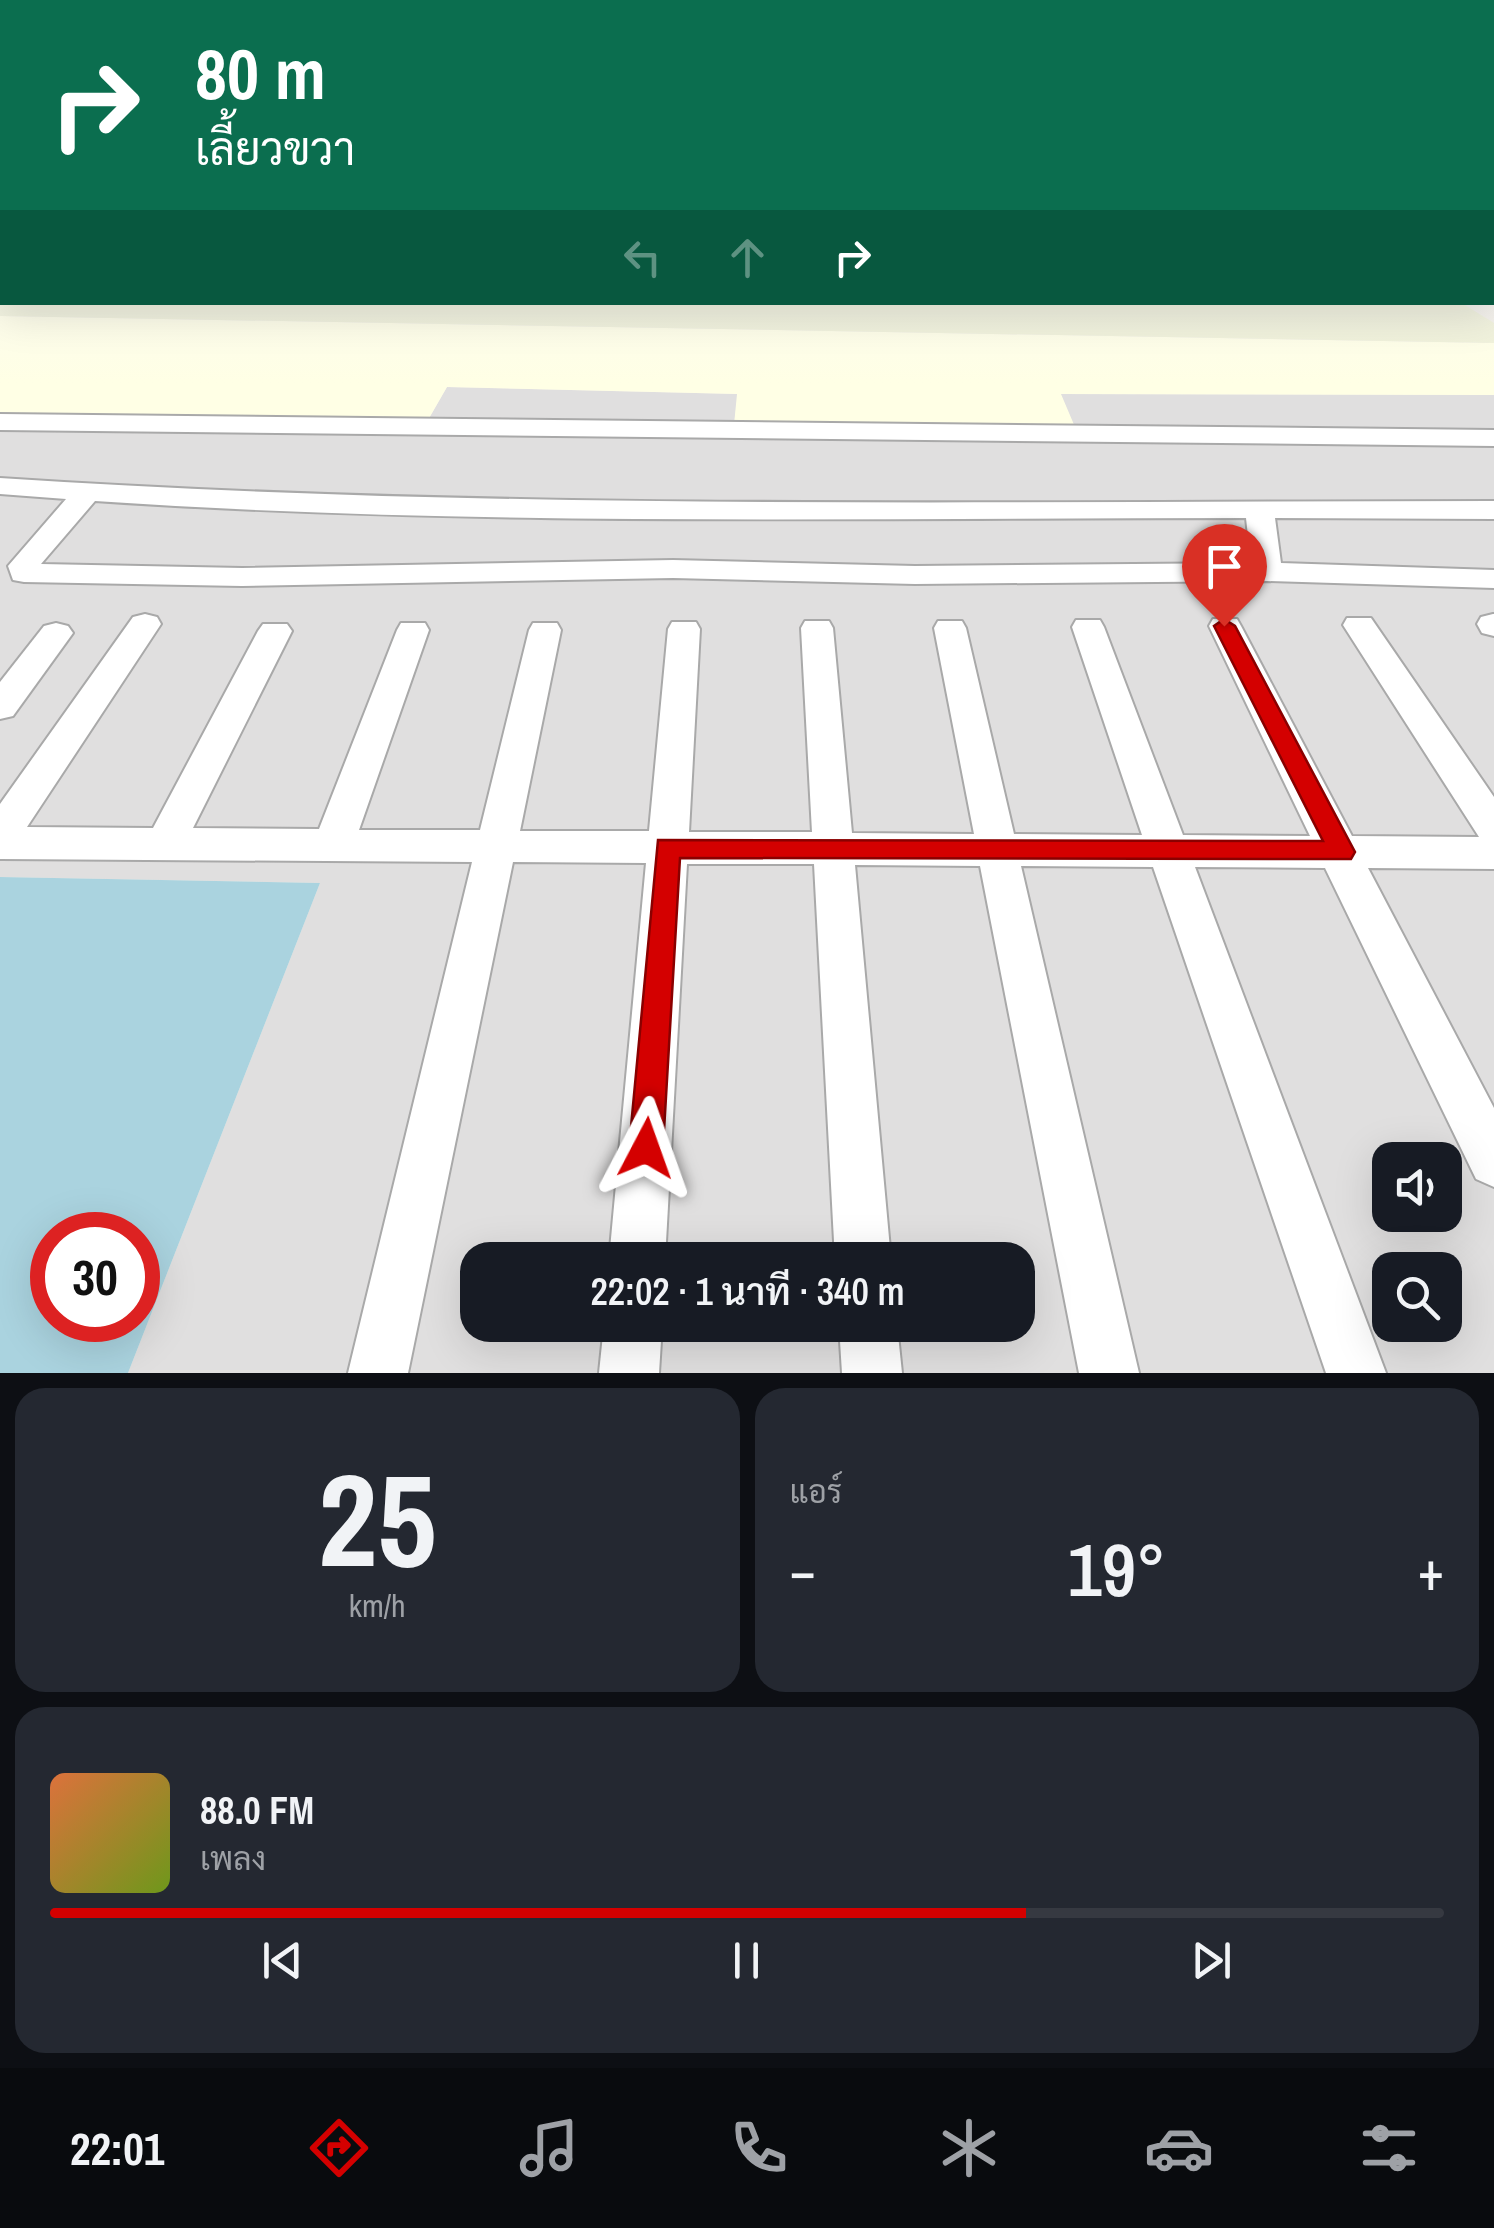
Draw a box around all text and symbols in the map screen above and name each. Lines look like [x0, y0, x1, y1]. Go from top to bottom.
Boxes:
text: 80 m [195, 27, 326, 121]
icon: right [30, 40, 160, 170]
text: เลี้ยวขวา [195, 118, 355, 179]
icon: left [615, 230, 670, 285]
icon: ahead [720, 230, 775, 285]
icon: right [825, 230, 880, 285]
pin [1182, 524, 1267, 627]
icon: arrive [1197, 539, 1252, 594]
position arrow [594, 1096, 698, 1200]
map controls [1372, 1142, 1462, 1342]
button: sound [1372, 1142, 1462, 1232]
speed limit sign: 30 [30, 1212, 160, 1342]
button: search [1372, 1252, 1462, 1342]
text: 22:02 · 1 นาที · 340 m [591, 1266, 904, 1317]
text: 25 [318, 1431, 437, 1607]
text: แอร์ [790, 1470, 842, 1513]
text: 19° [1068, 1518, 1166, 1619]
text: − [790, 1533, 816, 1607]
text: + [1418, 1533, 1444, 1607]
text: km/h [349, 1584, 406, 1627]
text: 88.0 FM [200, 1785, 314, 1836]
text: เพลง [200, 1837, 266, 1880]
icon: previous [255, 1933, 310, 1988]
icon: pause [719, 1933, 774, 1988]
icon: next [1184, 1933, 1239, 1988]
icon: directions [304, 2113, 374, 2183]
icon: music [514, 2113, 584, 2183]
icon: phone [724, 2113, 794, 2183]
icon: climate [934, 2113, 1004, 2183]
icon: car [1144, 2113, 1214, 2183]
icon: filters [1354, 2113, 1424, 2183]
text: 22:01 [70, 2118, 164, 2179]

